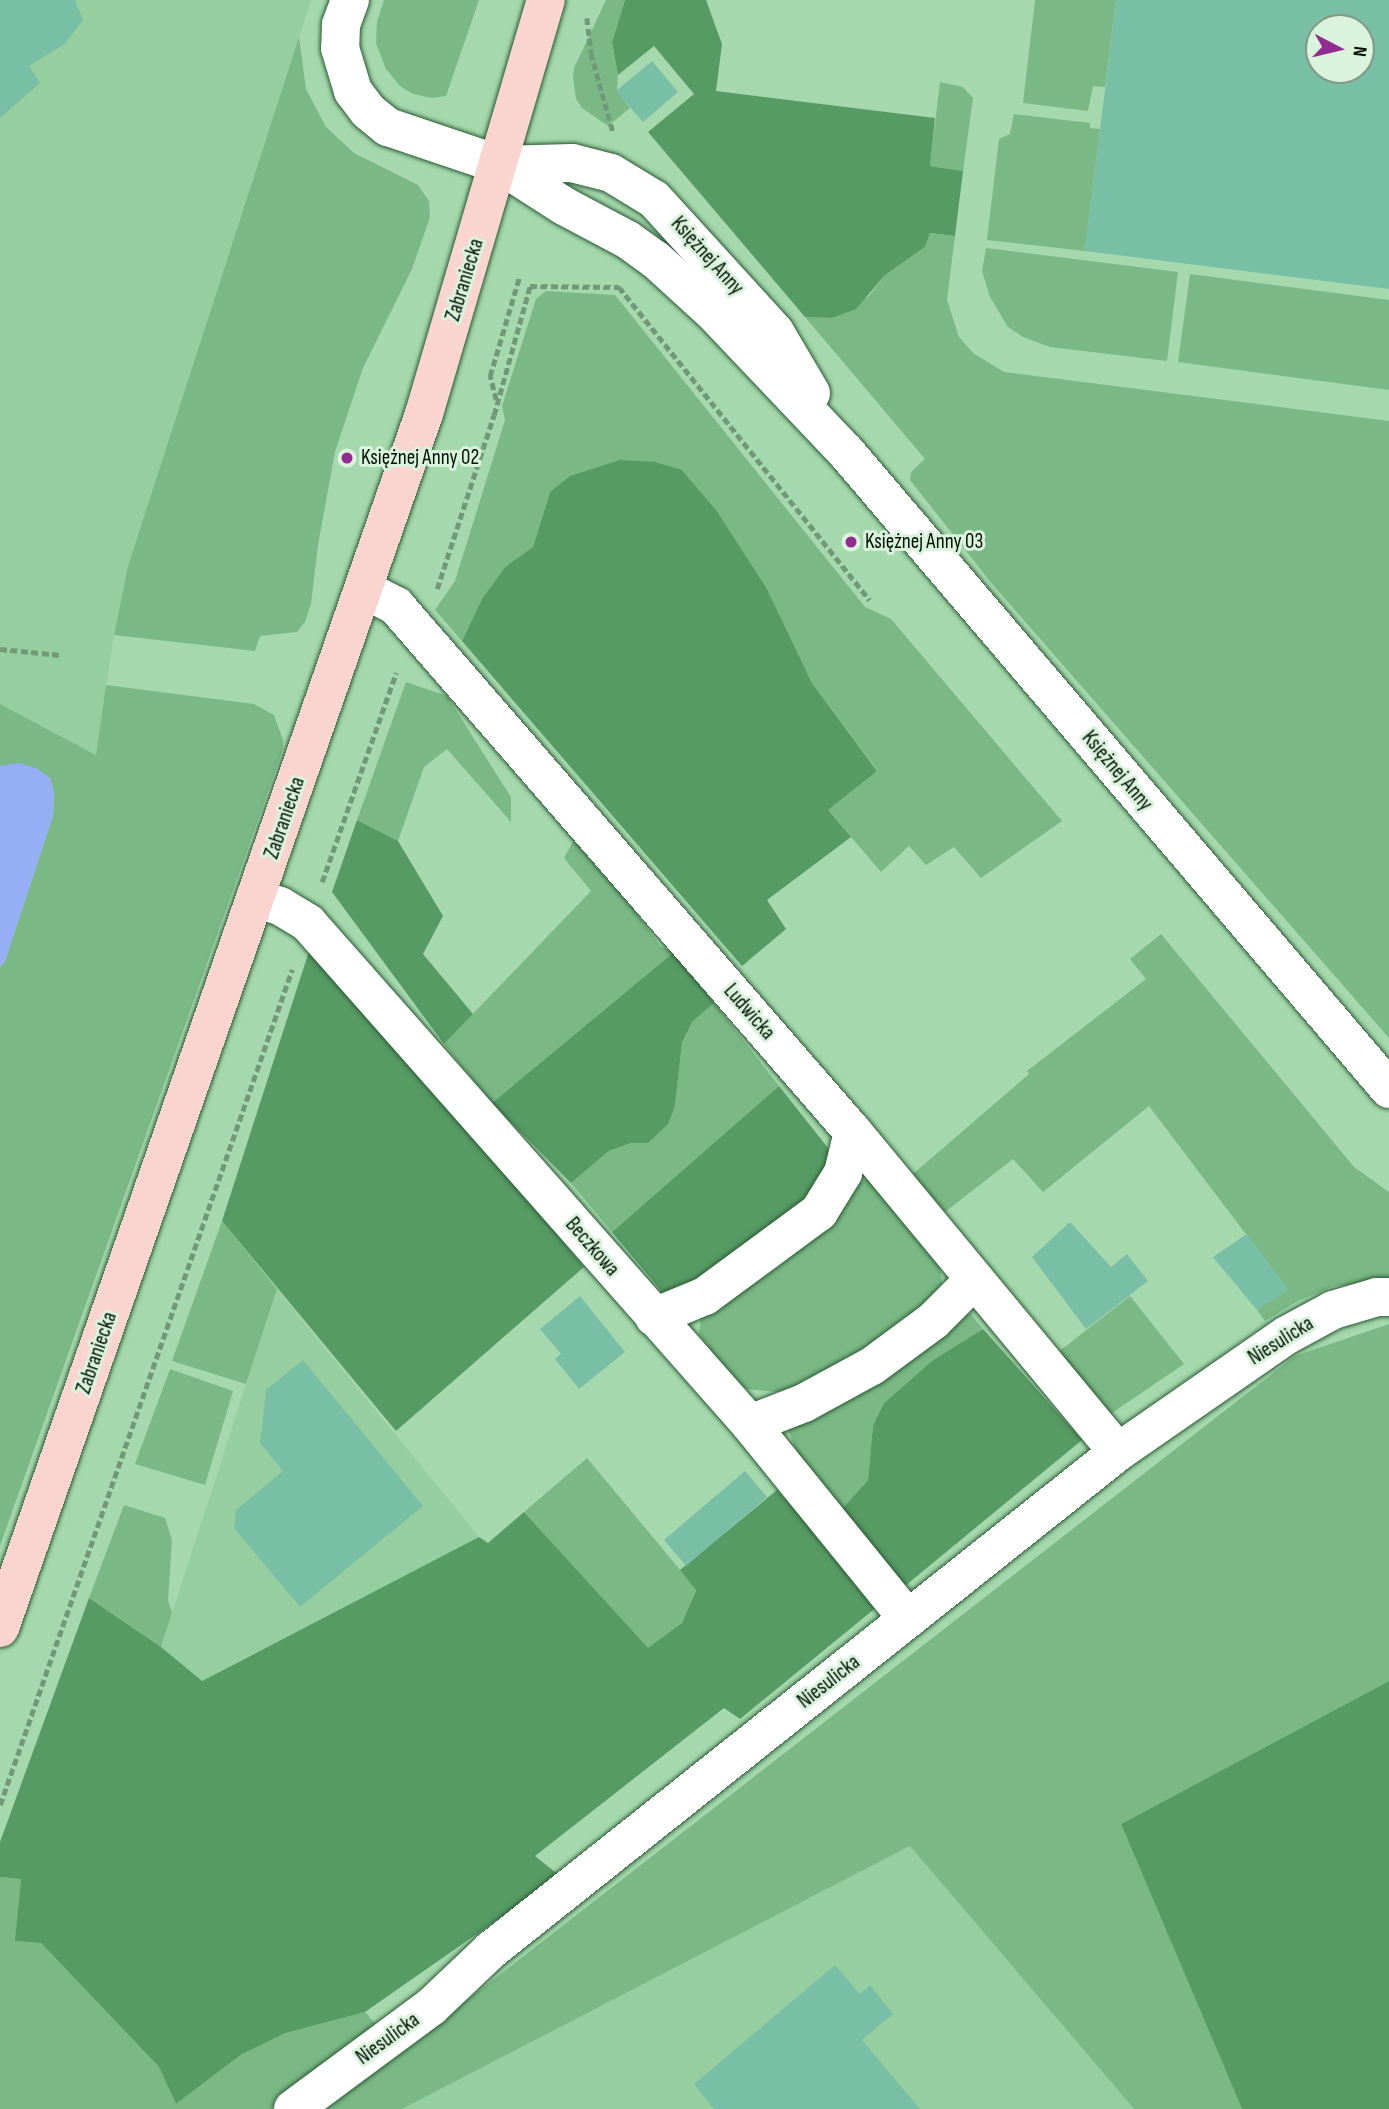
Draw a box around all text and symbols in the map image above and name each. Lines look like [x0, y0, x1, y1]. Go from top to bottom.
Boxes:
north arrow [1305, 14, 1375, 84]
text: N [1347, 45, 1371, 58]
street label: Księżnej Anny [665, 212, 749, 300]
street label: Zabraniecka [441, 236, 489, 324]
place label: Księżnej Anny 02 [361, 445, 479, 471]
marker: Księżnej Anny 02 [339, 450, 355, 466]
place label: Księżnej Anny 03 [865, 529, 983, 555]
marker: Księżnej Anny 03 [843, 534, 859, 550]
street label: Księżnej Anny [1076, 726, 1158, 816]
street label: Zabraniecka [259, 774, 311, 862]
street label: Ludwicka [718, 979, 780, 1045]
street label: Beczkowa [560, 1213, 624, 1281]
street label: Zabraniecka [71, 1309, 123, 1397]
street label: Niesulicka [1244, 1311, 1318, 1371]
street label: Niesulicka [793, 1650, 865, 1714]
street label: Niesulicka [351, 2008, 425, 2070]

